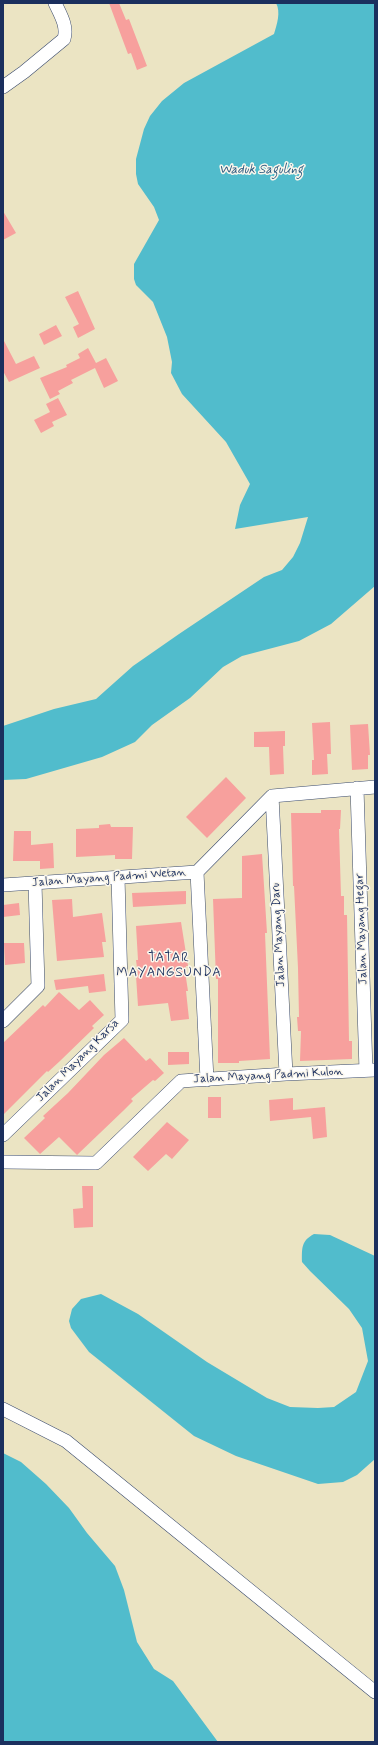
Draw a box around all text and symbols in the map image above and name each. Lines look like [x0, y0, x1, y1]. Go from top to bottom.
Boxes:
water label: Waduk Saguling [219, 162, 303, 178]
street label: Jalan Mayang Padmi Wetan [31, 865, 187, 891]
street label: Jalan Mayang Hegar [353, 873, 371, 985]
street label: Jalan Mayang Daru [269, 883, 289, 987]
district label: TATAR MAYANGSUNDA [118, 950, 220, 981]
street label: Jalan Mayang Karsa [34, 1017, 122, 1105]
street label: Jalan Mayang Padmi Kulon [193, 1065, 343, 1087]

